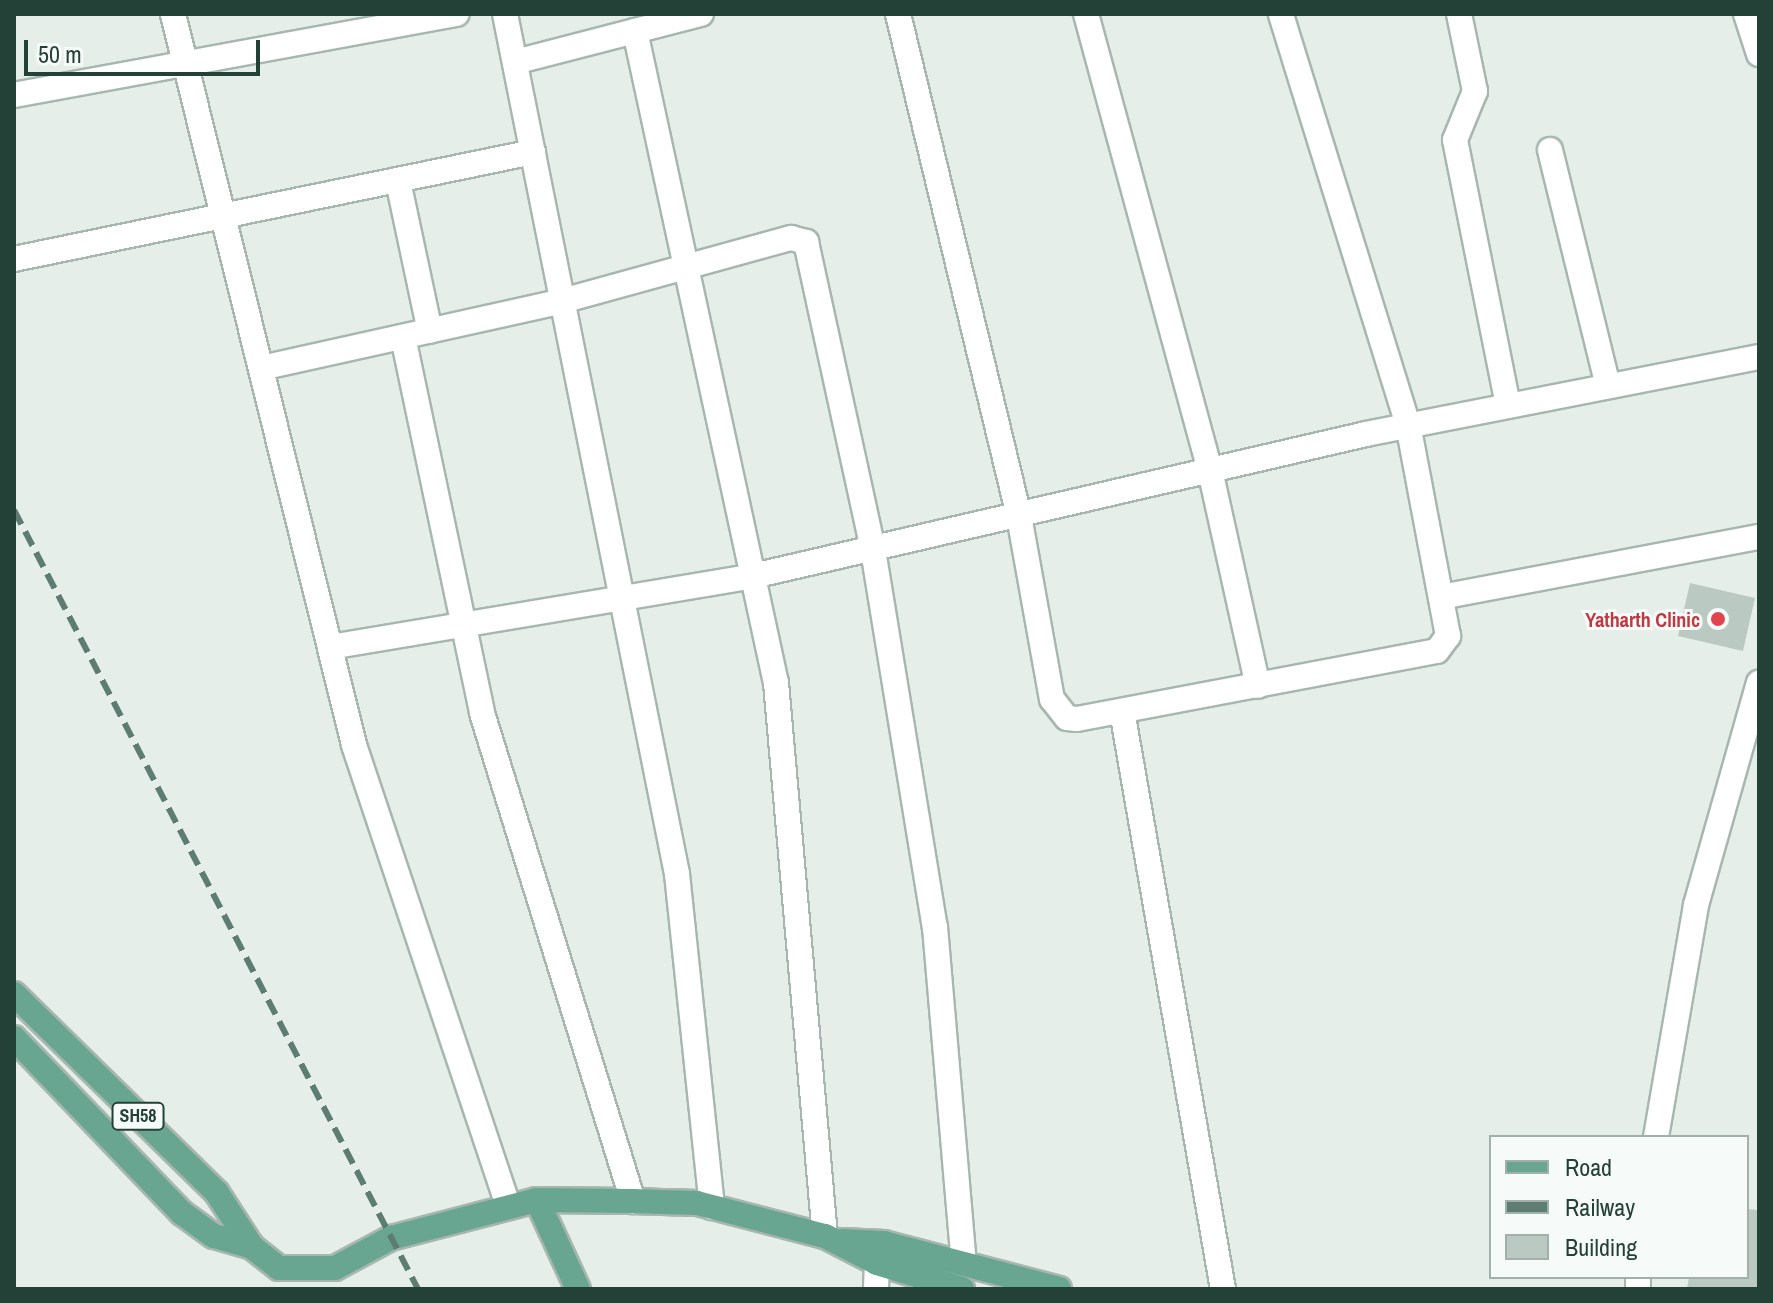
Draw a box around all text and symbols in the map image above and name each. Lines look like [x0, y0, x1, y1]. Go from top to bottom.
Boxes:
scale bar [28, 24, 264, 74]
text: 50 m [38, 38, 82, 70]
place label: Yatharth Clinic [1585, 607, 1700, 631]
marker: Yatharth Clinic [1707, 608, 1729, 630]
road number: SH58 [110, 1102, 166, 1130]
legend [1489, 1135, 1749, 1279]
text: Road [1565, 1151, 1612, 1183]
text: Railway [1565, 1191, 1635, 1223]
text: Building [1565, 1231, 1637, 1263]

